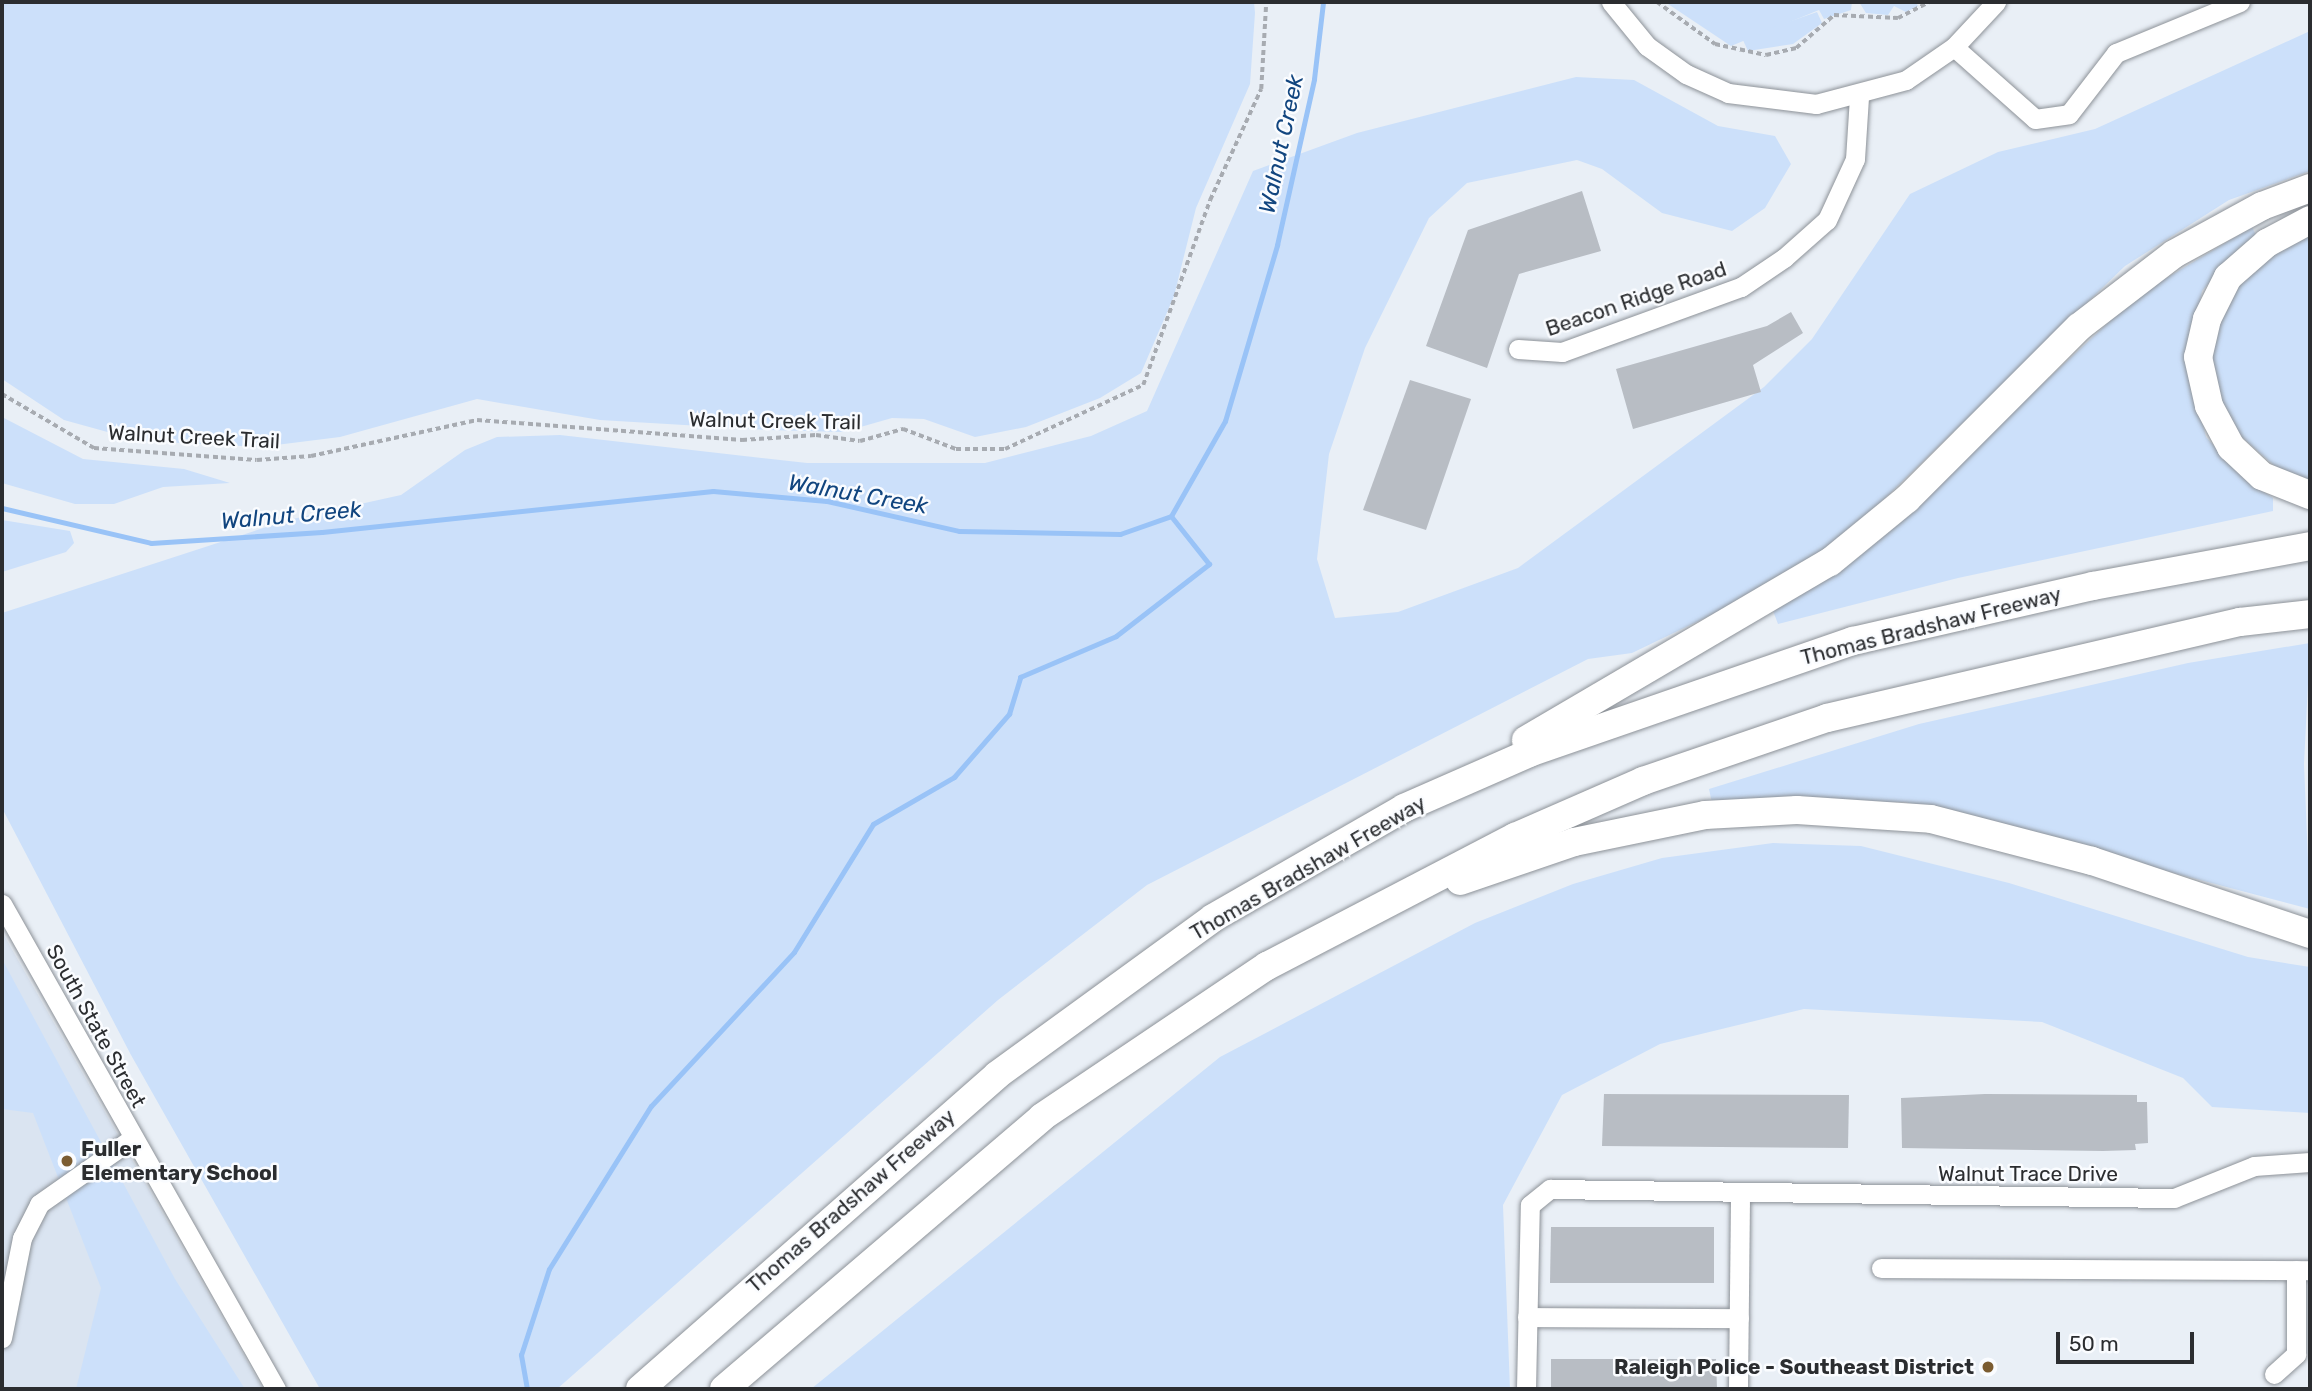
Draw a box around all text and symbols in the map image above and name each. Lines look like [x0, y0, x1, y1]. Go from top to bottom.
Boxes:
water label: Walnut Creek [1253, 72, 1309, 216]
street label: Beacon Ridge Road [1542, 256, 1730, 342]
street label: Walnut Creek Trail [688, 407, 862, 435]
street label: Walnut Creek Trail [107, 420, 281, 454]
water label: Walnut Creek [786, 468, 930, 520]
water label: Walnut Creek [220, 495, 362, 535]
street label: Thomas Bradshaw Freeway [1798, 581, 2064, 671]
street label: Thomas Bradshaw Freeway [1186, 790, 1430, 946]
street label: South State Street [41, 940, 151, 1112]
street label: Thomas Bradshaw Freeway [742, 1104, 960, 1298]
place label: Fuller Elementary School [81, 1136, 278, 1186]
marker: Fuller Elementary School [59, 1153, 75, 1169]
street label: Walnut Trace Drive [1938, 1161, 2118, 1187]
scale bar [2060, 1318, 2198, 1362]
text: 50 m [2069, 1331, 2119, 1356]
place label: Raleigh Police - Southeast District [1614, 1354, 1974, 1380]
marker: Raleigh Police - Southeast District [1980, 1359, 1996, 1375]

